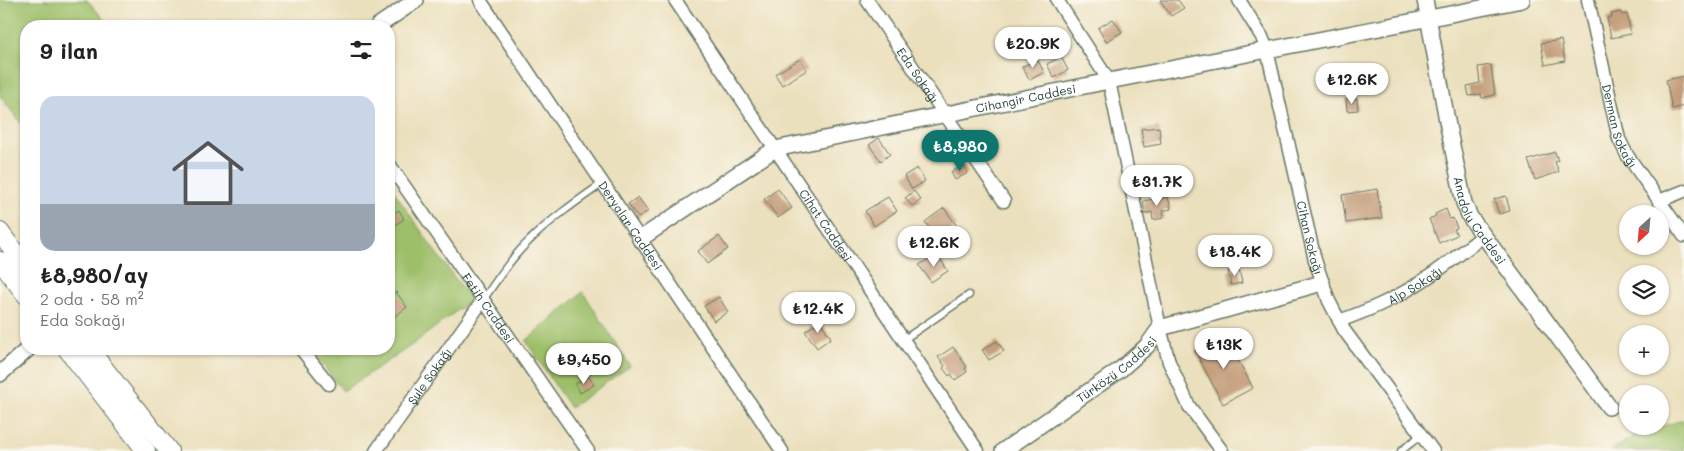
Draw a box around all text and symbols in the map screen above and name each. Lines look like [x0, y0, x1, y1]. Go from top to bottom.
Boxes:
pin: ₺20.9K [992, 27, 1074, 69]
text: ₺20.9K [1006, 32, 1060, 53]
icon: filters [347, 36, 375, 64]
text: 9 ilan [40, 37, 98, 64]
street label: Eda Sokağı [894, 44, 943, 106]
pin: ₺12.6K [1311, 62, 1393, 105]
text: ₺12.6K [1326, 68, 1378, 89]
street label: Cihangir Caddesi [974, 80, 1077, 116]
street label: Derman Sokağı [1599, 82, 1641, 171]
icon: home [163, 128, 253, 218]
pin: ₺8,980 [919, 130, 1001, 172]
text: ₺8,980 [933, 135, 987, 156]
pin: ₺31.7K [1116, 164, 1198, 207]
text: ₺31.7K [1131, 170, 1183, 191]
street label: Anadolu Caddesi [1451, 175, 1510, 267]
street label: Deryalar Caddesi [595, 177, 666, 273]
street label: Cihat Caddesi [796, 186, 856, 264]
street label: Cihan Sokağı [1294, 199, 1327, 277]
north arrow [1619, 205, 1669, 255]
map controls [1619, 205, 1669, 435]
pin: ₺12.6K [893, 226, 975, 268]
text: ₺12.6K [908, 231, 960, 252]
pin: ₺18.4K [1194, 234, 1276, 277]
text: ₺18.4K [1209, 240, 1261, 261]
text: ₺8,980/ay [40, 261, 148, 288]
street label: Alp Sokağı [1385, 262, 1445, 308]
button: layers [1619, 265, 1669, 315]
street label: Fetih Caddesi [459, 270, 519, 346]
text: 2 oda · 58 m² [40, 288, 144, 309]
pin: ₺12.4K [777, 292, 859, 334]
text: ₺12.4K [792, 297, 844, 318]
text: Eda Sokağı [40, 309, 126, 330]
button: + [1619, 325, 1669, 375]
pin: ₺13K [1194, 328, 1254, 370]
street label: Türközü Caddesi [1073, 333, 1160, 406]
text: ₺13K [1205, 333, 1243, 354]
pin: ₺9,450 [543, 342, 625, 385]
street label: Şule Sokağı [404, 344, 455, 408]
text: ₺9,450 [557, 348, 611, 369]
button: − [1619, 385, 1669, 435]

